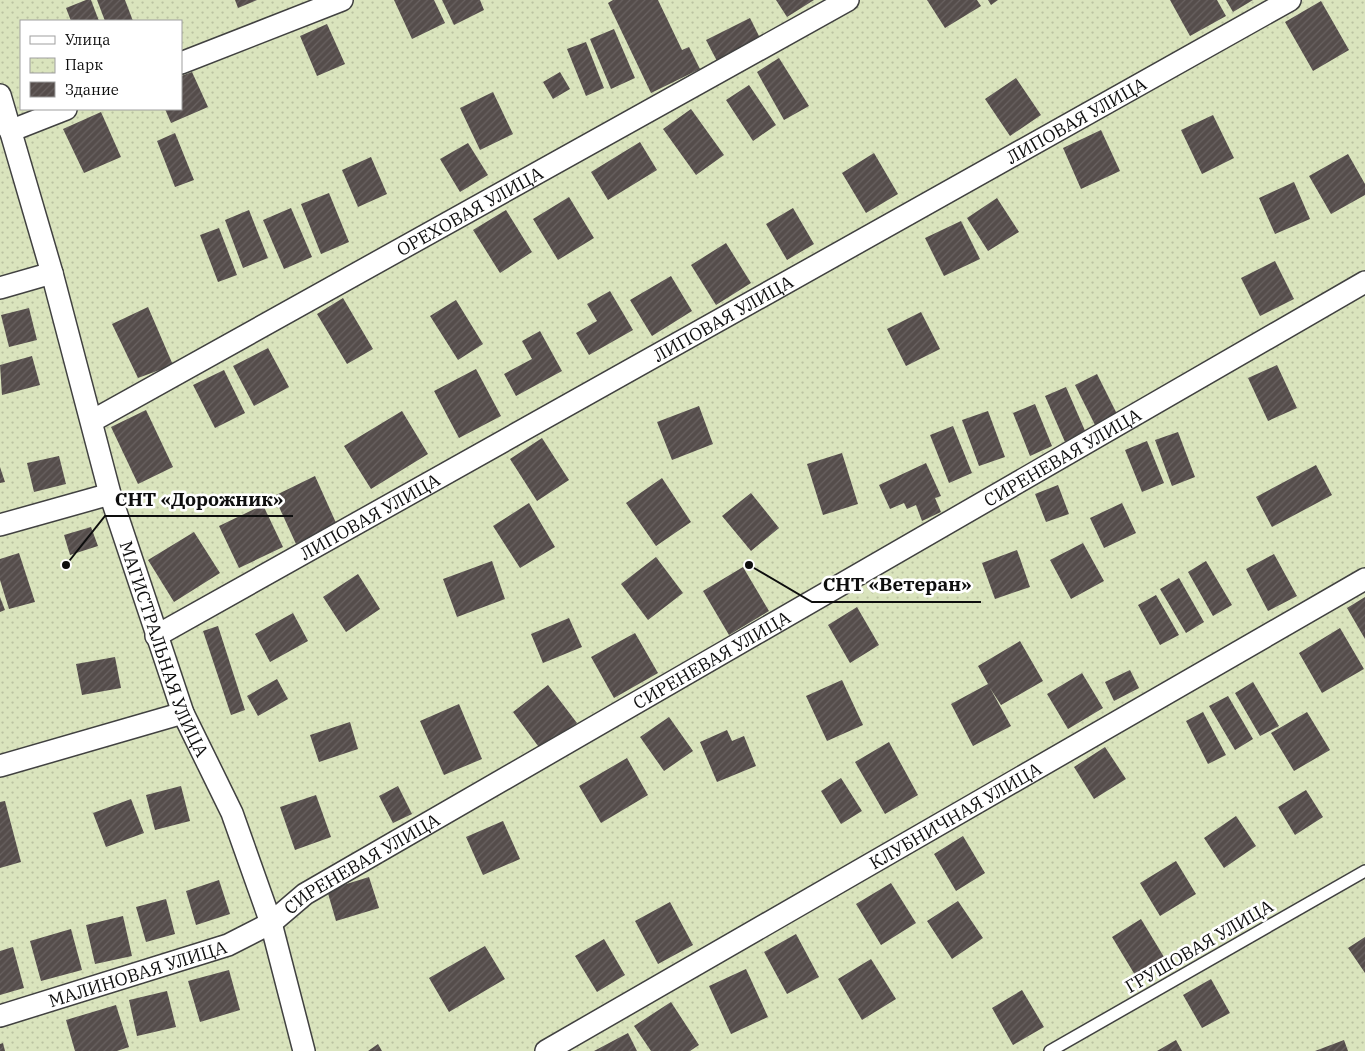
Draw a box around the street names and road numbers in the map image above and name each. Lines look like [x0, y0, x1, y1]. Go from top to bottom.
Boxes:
street label: ЛИПОВАЯ УЛИЦА [1002, 71, 1151, 168]
street label: ОРЕХОВАЯ УЛИЦА [392, 161, 547, 261]
street label: ЛИПОВАЯ УЛИЦА [649, 269, 798, 367]
street label: СИРЕНЕВАЯ УЛИЦА [979, 402, 1145, 511]
street label: ЛИПОВАЯ УЛИЦА [296, 467, 444, 565]
street label: МАГИСТРАЛЬНАЯ УЛИЦА [115, 538, 214, 761]
street label: СИРЕНЕВАЯ УЛИЦА [629, 605, 795, 714]
street label: КЛУБНИЧНАЯ УЛИЦА [865, 756, 1046, 874]
street label: СИРЕНЕВАЯ УЛИЦА [279, 807, 444, 919]
street label: ГРУШОВАЯ УЛИЦА [1121, 894, 1278, 998]
street label: МАЛИНОВАЯ УЛИЦА [46, 934, 230, 1012]

